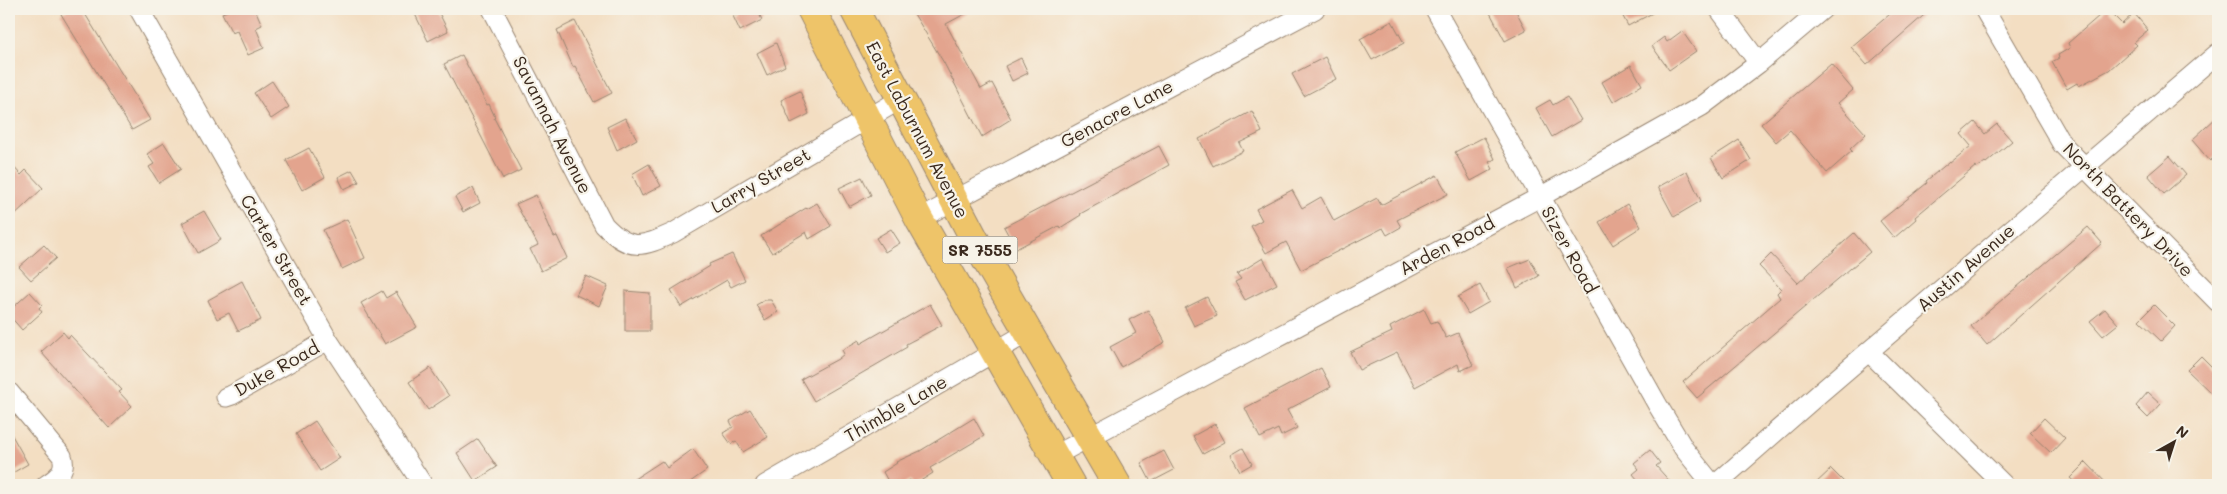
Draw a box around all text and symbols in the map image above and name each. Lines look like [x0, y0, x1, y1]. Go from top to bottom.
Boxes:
street label: East Laburnum Avenue [861, 37, 975, 222]
street label: Savannah Avenue [508, 52, 598, 197]
street label: Genacre Lane [1056, 73, 1177, 153]
street label: North Battery Drive [2058, 137, 2199, 282]
street label: Larry Street [706, 142, 815, 218]
street label: Carter Street [235, 190, 318, 309]
street label: Sizer Road [1536, 202, 1604, 298]
street label: Arden Road [1395, 210, 1498, 280]
street label: Austin Avenue [1911, 218, 2019, 316]
road number: SR 7555 [942, 236, 1018, 264]
street label: Duke Road [230, 335, 323, 401]
street label: Thimble Lane [840, 369, 951, 447]
north arrow [2150, 416, 2200, 466]
text: N [2172, 421, 2193, 442]

